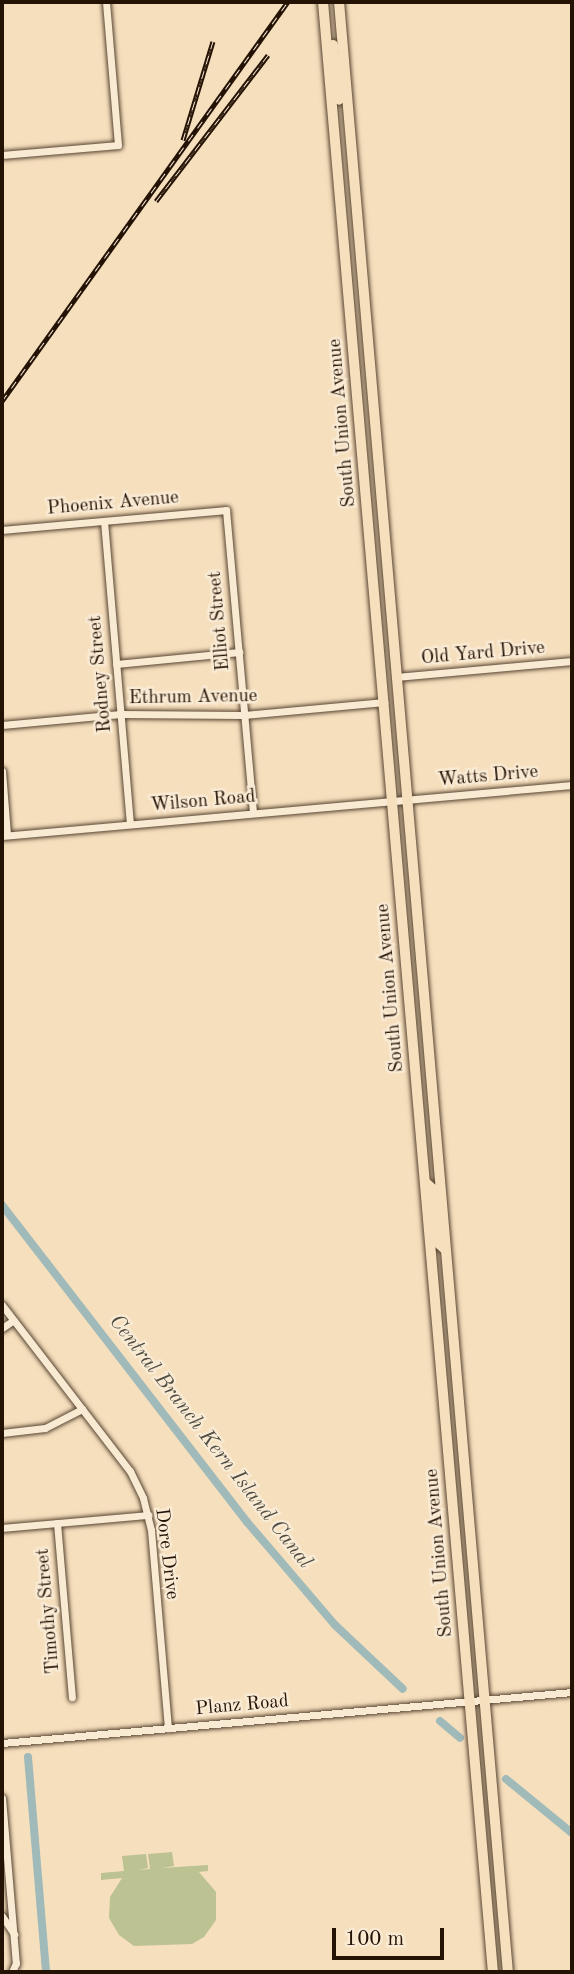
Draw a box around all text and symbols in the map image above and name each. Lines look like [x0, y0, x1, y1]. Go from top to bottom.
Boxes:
street label: South Union Avenue [324, 338, 362, 508]
street label: Phoenix Avenue [46, 487, 180, 521]
street label: Elliot Street [204, 570, 236, 672]
street label: Rodney Street [85, 614, 117, 734]
street label: Old Yard Drive [420, 637, 546, 671]
street label: Ethrum Avenue [128, 685, 258, 711]
street label: Watts Drive [437, 761, 539, 793]
street label: Wilson Road [150, 786, 256, 818]
street label: South Union Avenue [372, 903, 410, 1073]
water label: Central Branch Kern Island Canal [103, 1310, 317, 1574]
street label: South Union Avenue [421, 1468, 459, 1638]
street label: Dore Drive [149, 1507, 183, 1601]
street label: Timothy Street [32, 1547, 66, 1675]
street label: Planz Road [194, 1691, 290, 1721]
scale bar [336, 1914, 448, 1958]
text: 100 m [345, 1929, 404, 1950]

